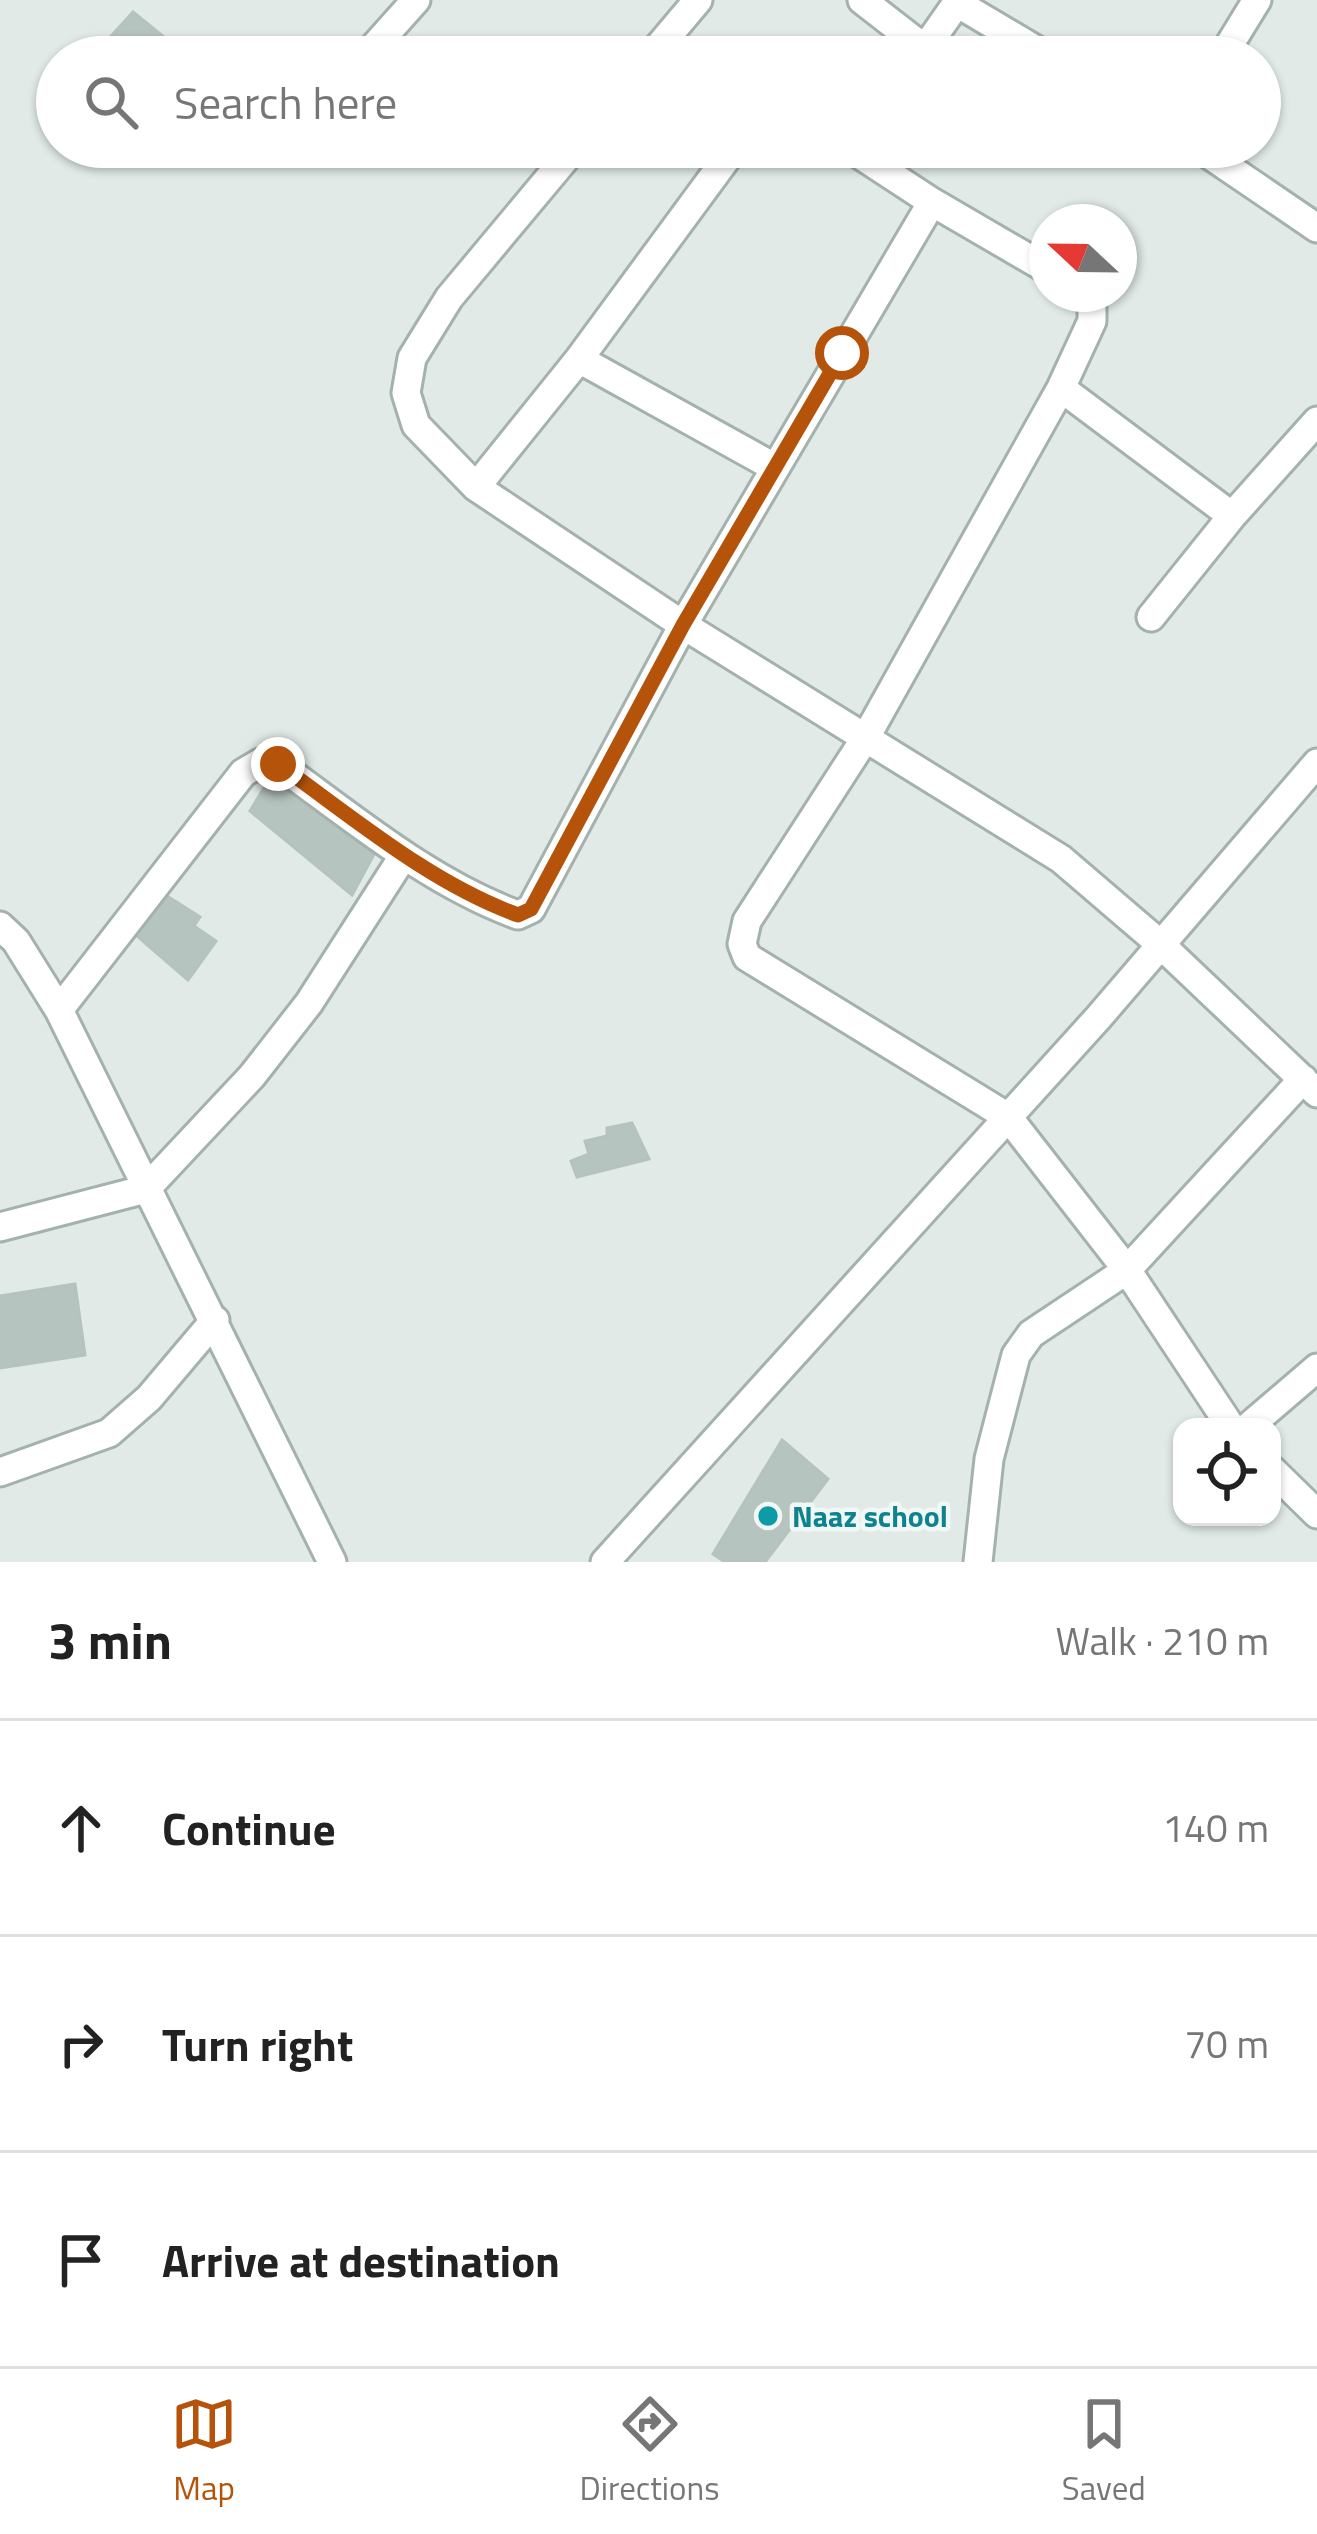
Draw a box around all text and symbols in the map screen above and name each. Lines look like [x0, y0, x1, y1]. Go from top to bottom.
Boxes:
search box [36, 36, 1281, 168]
text: Search here [174, 68, 397, 136]
icon: search [78, 69, 144, 135]
north arrow [1029, 204, 1137, 312]
route start [815, 326, 869, 380]
route end [251, 737, 305, 791]
map controls [1173, 1418, 1281, 1526]
button: locate [1173, 1418, 1281, 1526]
place label: Naaz school [792, 1493, 948, 1539]
marker: Naaz school [755, 1503, 781, 1529]
text: 3 min [48, 1601, 172, 1679]
text: Walk · 210 m [1055, 1611, 1269, 1670]
text: Continue [162, 1794, 336, 1862]
icon: ahead [48, 1795, 114, 1861]
text: 140 m [1162, 1798, 1269, 1857]
text: Turn right [162, 2010, 353, 2078]
icon: right [48, 2011, 114, 2077]
text: 70 m [1184, 2014, 1269, 2073]
text: Arrive at destination [162, 2226, 560, 2294]
icon: arrive [48, 2227, 114, 2293]
tab: Map [171, 2391, 237, 2513]
tab: Directions [580, 2391, 719, 2513]
tab: Saved [1062, 2391, 1146, 2513]

